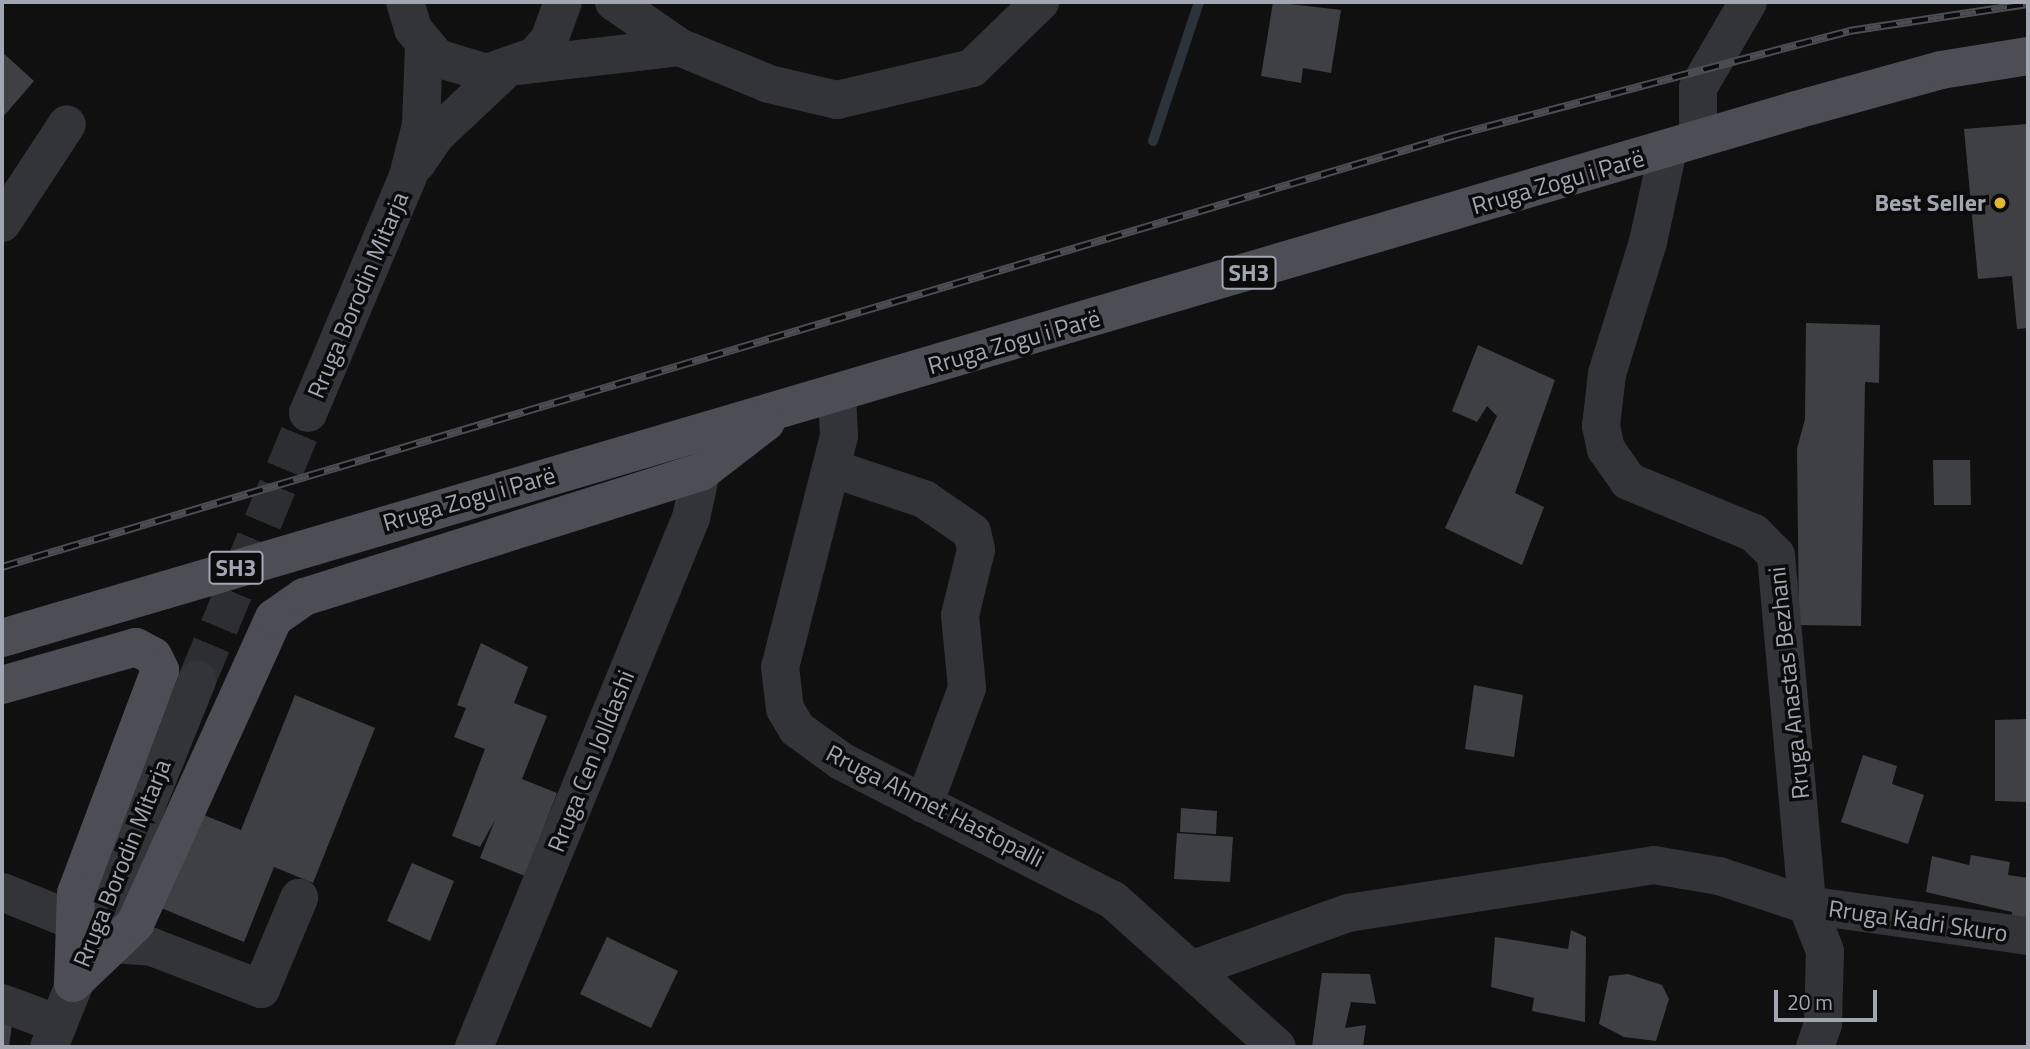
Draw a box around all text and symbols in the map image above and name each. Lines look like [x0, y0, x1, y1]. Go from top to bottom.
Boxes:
street label: Rruga Zogu i Parë [1468, 144, 1648, 220]
street label: Rruga Borodin Mitarja [302, 188, 414, 402]
place label: Best Seller [1874, 189, 1986, 217]
marker: Best Seller [1992, 195, 2008, 211]
road number: SH3 [1221, 254, 1277, 292]
street label: Rruga Zogu i Parë [924, 304, 1104, 380]
street label: Rruga Zogu i Parë [379, 461, 559, 537]
road number: SH3 [208, 548, 264, 588]
street label: Rruga Anastas Bezhani [1762, 565, 1816, 801]
street label: Rruga Cen Jolldashi [541, 666, 641, 856]
street label: Rruga Ahmet Hastopalli [822, 739, 1048, 873]
street label: Rruga Borodin Mitarja [67, 755, 177, 971]
street label: Rruga Kadri Skuro [1827, 894, 2009, 948]
scale bar [1778, 976, 1881, 1020]
text: 20 m [1787, 986, 1833, 1018]

